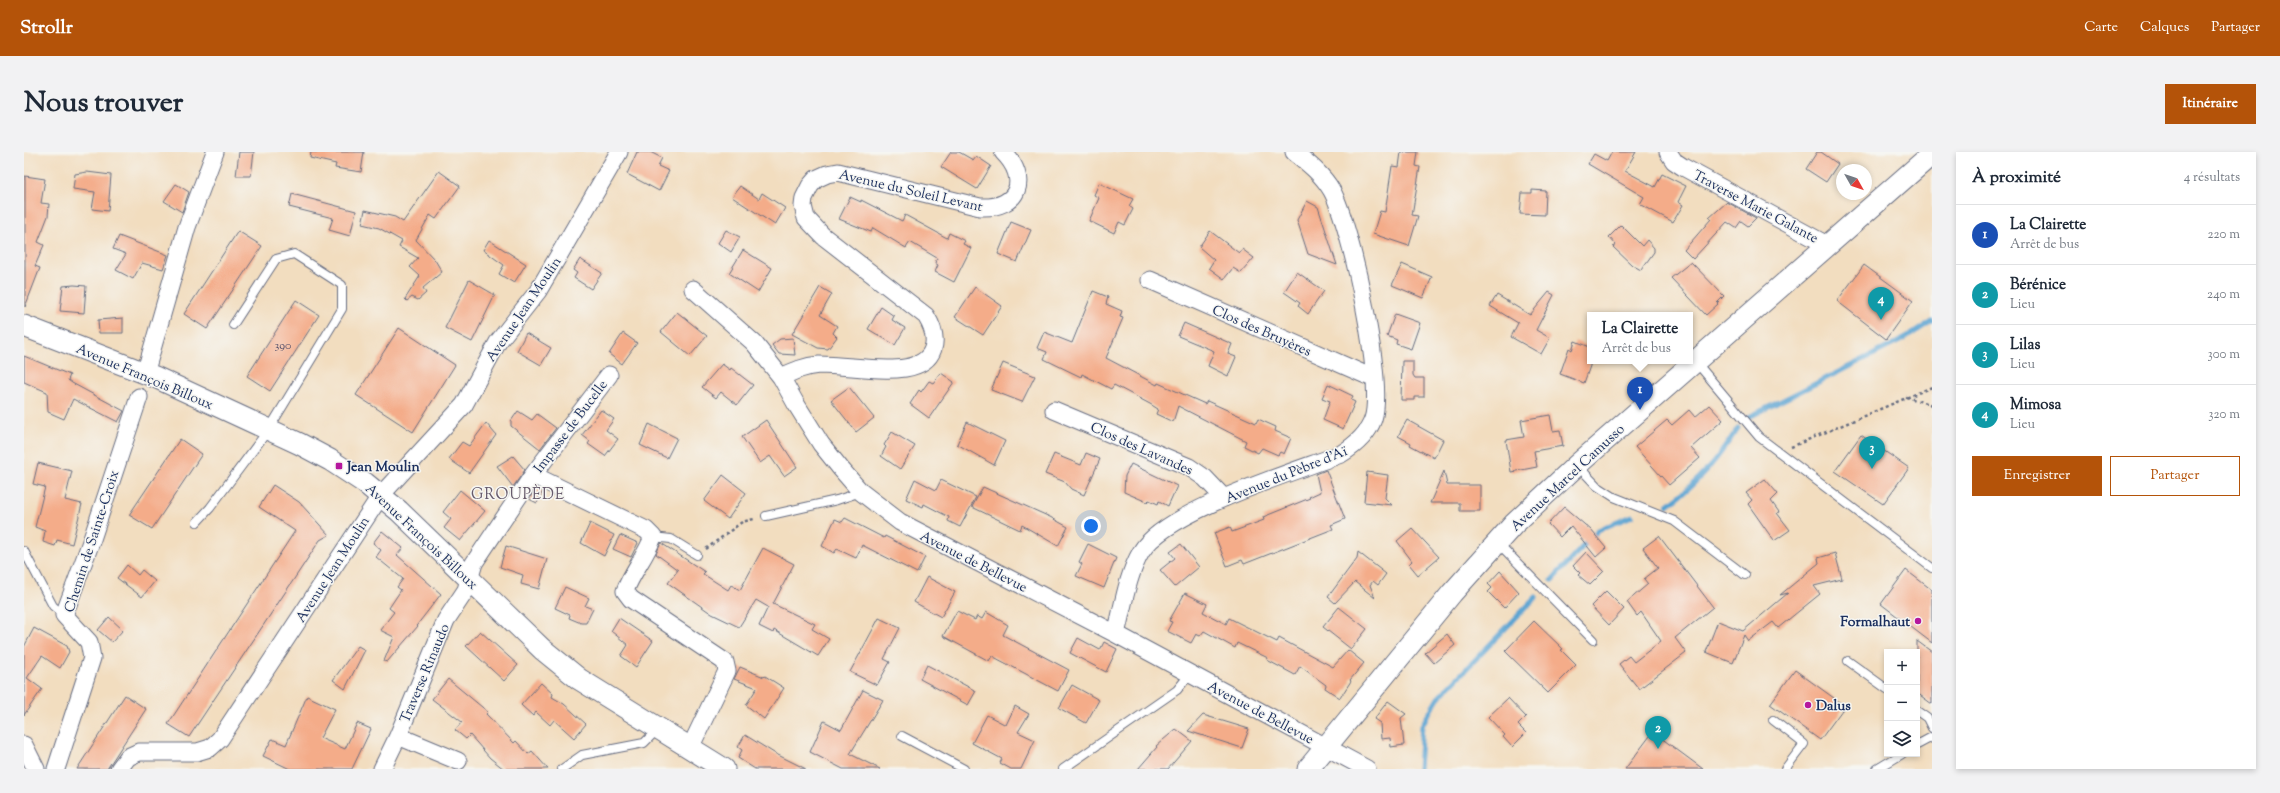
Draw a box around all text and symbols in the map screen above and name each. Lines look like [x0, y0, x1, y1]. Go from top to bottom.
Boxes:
text: Strollr [20, 15, 73, 42]
text: Carte [2084, 18, 2118, 38]
text: Calques [2140, 18, 2189, 38]
text: Partager [2211, 18, 2260, 38]
text: Nous trouver [24, 84, 183, 124]
button: Itinéraire [2165, 84, 2256, 124]
north arrow [1836, 164, 1872, 200]
street label: Avenue du Soleil Levant [837, 166, 985, 218]
street label: Traverse Marie Galante [1689, 166, 1821, 249]
text: À proximité [1972, 166, 2061, 190]
text: 4 résultats [2184, 169, 2240, 187]
text: La Clairette [2010, 215, 2086, 236]
text: 1 [1983, 226, 1987, 244]
text: 220 m [2207, 226, 2240, 244]
text: Arrêt de bus [2010, 236, 2079, 254]
street label: Avenue Jean Moulin [482, 254, 567, 367]
text: Bérénice [2010, 275, 2066, 296]
text: 2 [1982, 286, 1988, 304]
text: 240 m [2207, 286, 2240, 304]
pin: 4 [1868, 287, 1894, 320]
text: Lieu [2010, 296, 2035, 314]
street label: Clos des Bruyères [1208, 301, 1314, 363]
popup [1587, 312, 1693, 364]
text: La Clairette [1602, 319, 1678, 340]
text: Lilas [2010, 335, 2040, 356]
house number: 390 [275, 337, 291, 355]
street label: Avenue François Billoux [72, 340, 216, 416]
text: Arrêt de bus [1602, 340, 1671, 358]
text: 3 [1982, 346, 1988, 364]
text: 300 m [2208, 346, 2240, 364]
text: Lieu [2010, 356, 2035, 374]
street label: Impasse de Bucelle [530, 376, 613, 478]
pin: 1 [1627, 377, 1653, 410]
text: Mimosa [2010, 395, 2061, 416]
text: 4 [1982, 406, 1988, 424]
text: 320 m [2208, 406, 2240, 424]
text: Lieu [2010, 416, 2035, 434]
street label: Clos des Lavandes [1087, 418, 1196, 481]
street label: Avenue Marcel Camusso [1507, 420, 1630, 537]
pin: 3 [1859, 436, 1885, 469]
street label: Avenue du Pèbre d'Aï [1223, 442, 1351, 509]
button: Enregistrer [1972, 456, 2102, 496]
button: Partager [2110, 456, 2240, 496]
place label: Jean Moulin [346, 458, 421, 478]
marker: Jean Moulin [334, 461, 344, 471]
street label: Chemin de Sainte-Croix [60, 468, 125, 615]
street label: Avenue François Billoux [360, 480, 482, 595]
district label: GROUPÈDE [471, 484, 565, 506]
street label: Avenue Jean Moulin [292, 513, 375, 627]
your location [1081, 516, 1101, 536]
street label: Avenue de Bellevue [916, 527, 1030, 599]
place label: Formalhaut [1840, 613, 1910, 633]
marker: Formalhaut [1913, 616, 1923, 626]
street label: Traverse Rinaudo [396, 621, 456, 726]
map controls [1884, 649, 1920, 757]
button: + [1884, 649, 1920, 685]
street label: Avenue de Bellevue [1203, 677, 1317, 750]
button: − [1884, 685, 1920, 721]
place label: Dalus [1816, 697, 1851, 717]
marker: Dalus [1803, 700, 1813, 710]
pin: 2 [1645, 716, 1671, 749]
button: layers [1884, 721, 1920, 757]

